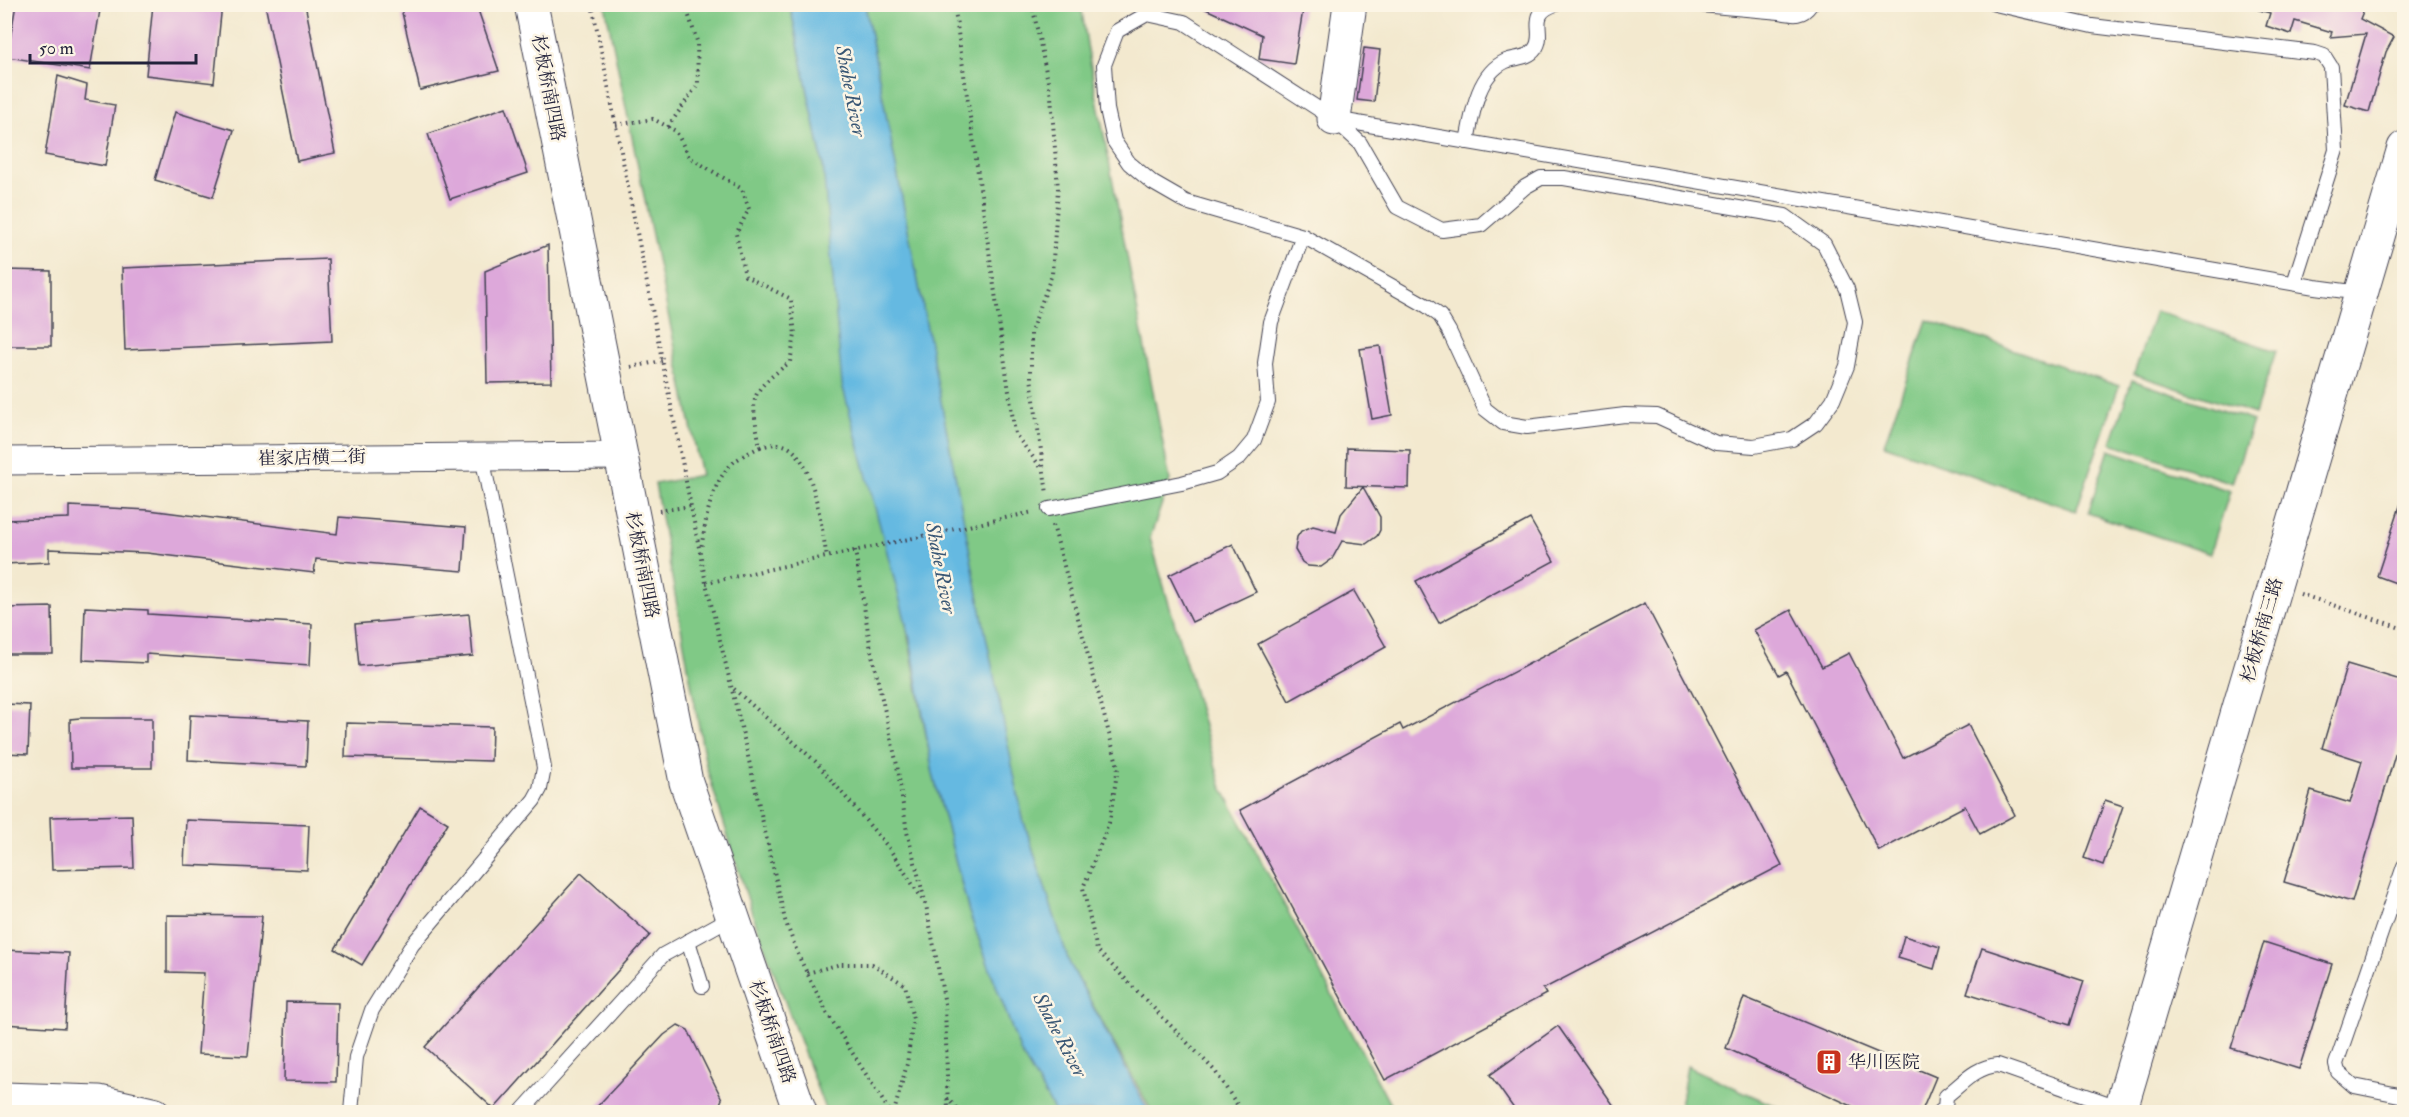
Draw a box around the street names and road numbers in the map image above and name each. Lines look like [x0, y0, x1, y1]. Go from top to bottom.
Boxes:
street label: 杉板桥南四路 [526, 33, 570, 143]
street label: 崔家店横二街 [258, 446, 366, 470]
street label: 杉板桥南四路 [620, 510, 664, 620]
street label: 杉板桥南三路 [2236, 575, 2288, 685]
street label: 杉板桥南四路 [744, 977, 800, 1087]

